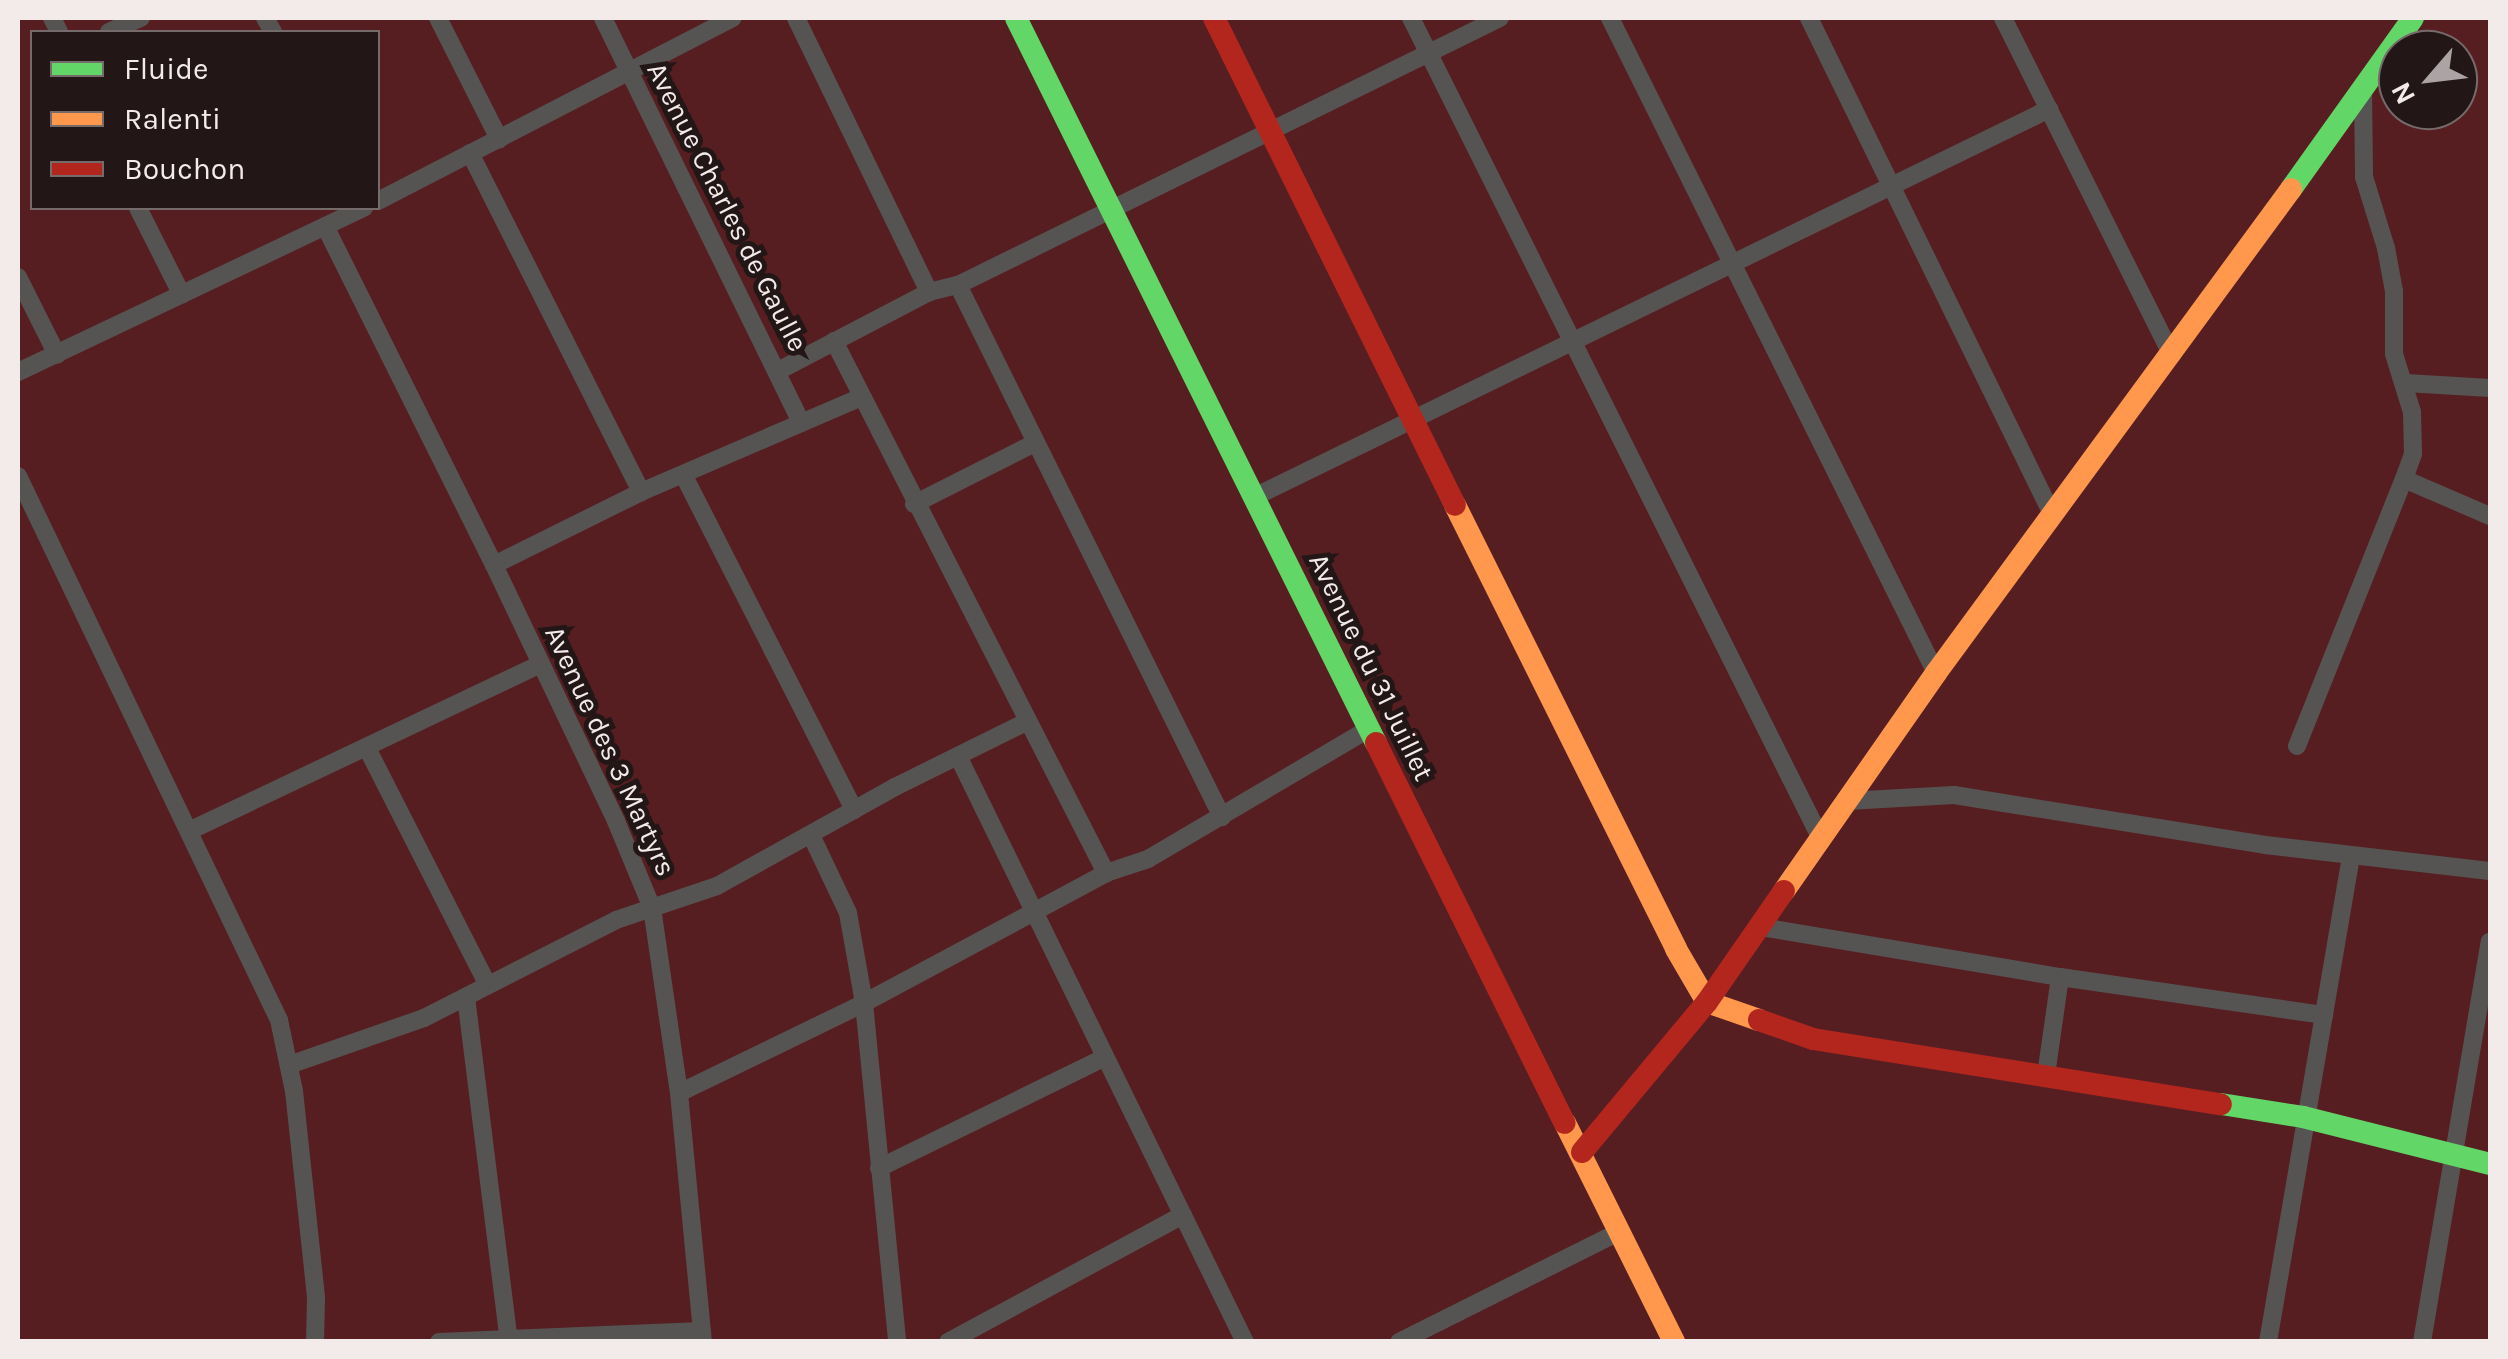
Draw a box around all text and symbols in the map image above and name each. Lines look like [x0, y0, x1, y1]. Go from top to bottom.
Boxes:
legend [30, 30, 380, 210]
north arrow [2378, 30, 2478, 130]
text: Fluide [124, 51, 208, 87]
street label: Avenue Charles de Gaulle [639, 57, 815, 357]
text: N [2384, 77, 2422, 110]
text: Ralenti [124, 101, 221, 137]
text: Bouchon [124, 151, 245, 187]
street label: Avenue du 31 Juillet [1301, 548, 1441, 786]
street label: Avenue des 3 Martyrs [537, 621, 683, 881]

